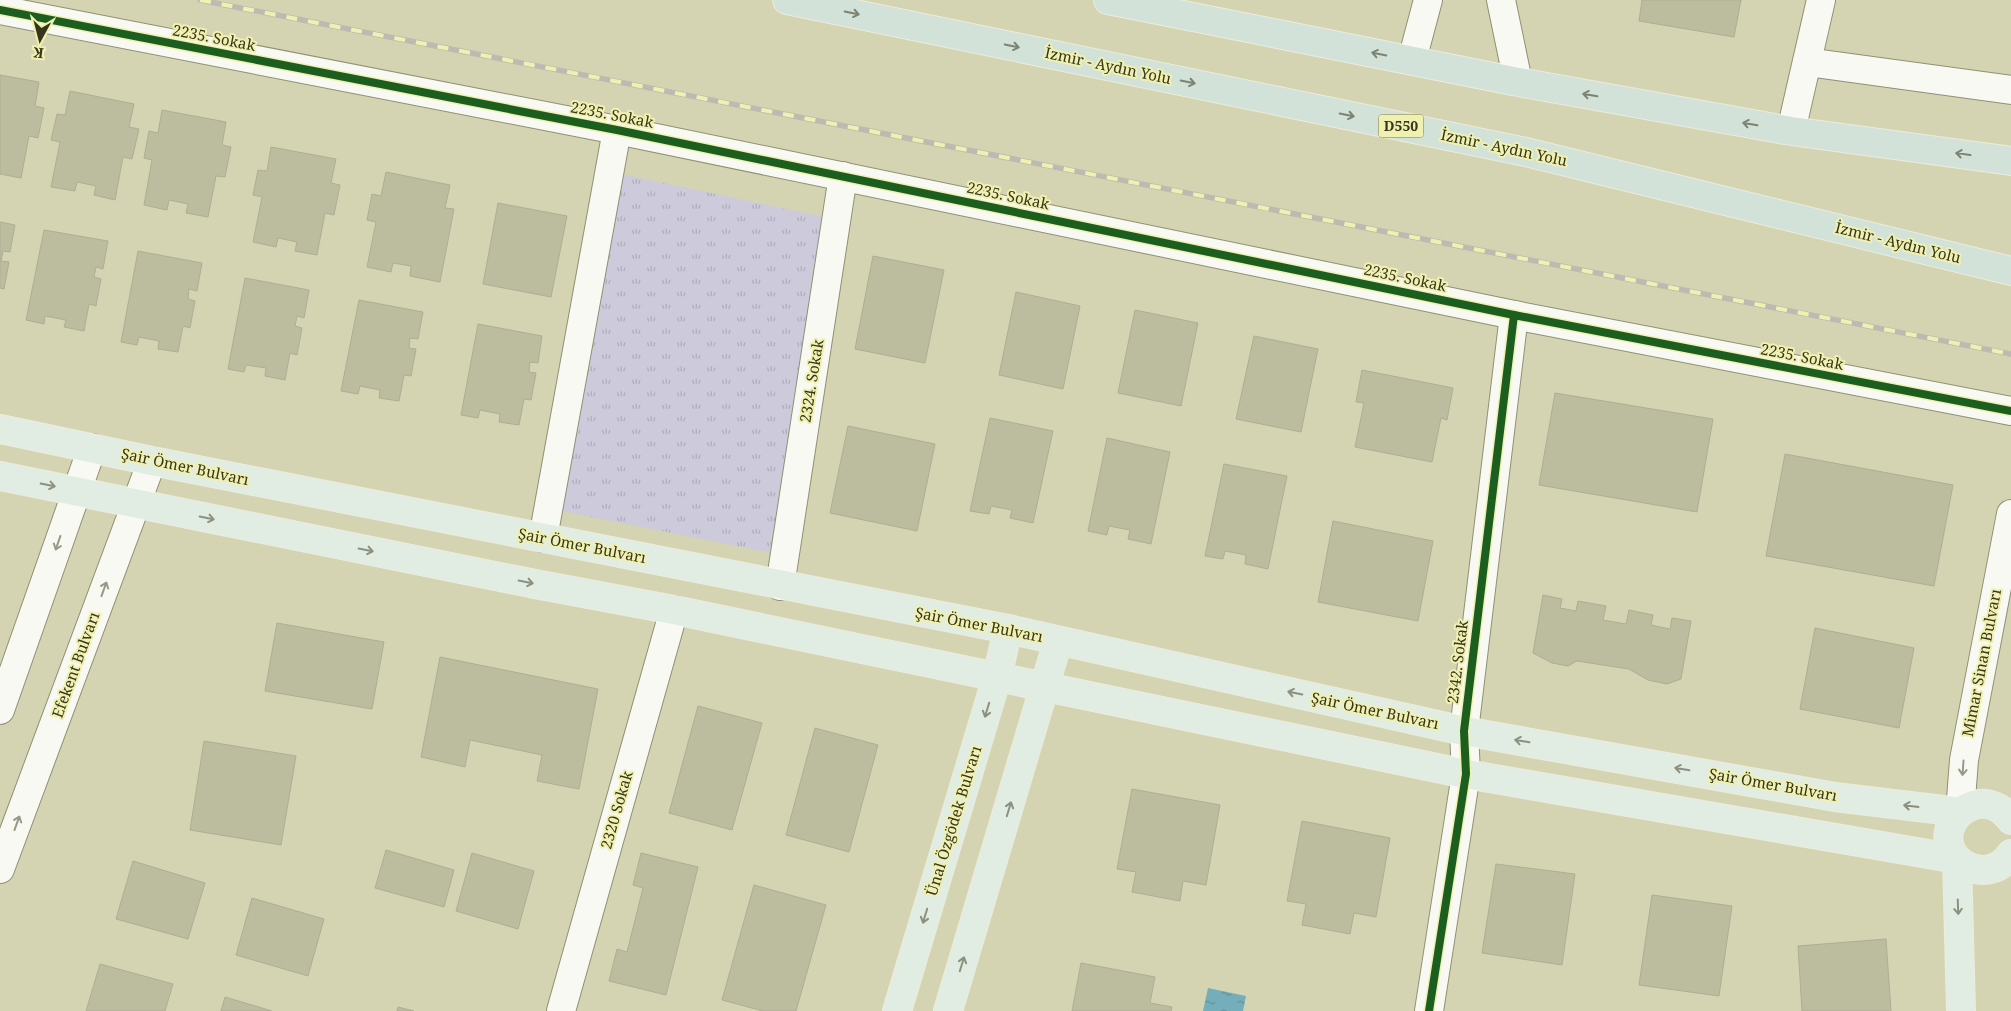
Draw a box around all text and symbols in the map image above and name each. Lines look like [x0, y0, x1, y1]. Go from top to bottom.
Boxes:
one-way arrow [844, 9, 860, 19]
north arrow [15, 15, 65, 65]
street label: 2235. Sokak [171, 19, 258, 55]
one-way arrow [1003, 42, 1019, 51]
street label: İzmir - Aydın Yolu [1043, 42, 1174, 88]
text: K [31, 43, 45, 63]
one-way arrow [1371, 48, 1387, 58]
one-way arrow [1179, 78, 1195, 87]
one-way arrow [1582, 90, 1598, 99]
street label: 2235. Sokak [569, 96, 656, 132]
one-way arrow [1339, 111, 1355, 120]
road number: D550 [1378, 114, 1424, 138]
one-way arrow [1742, 118, 1758, 128]
street label: İzmir - Aydın Yolu [1439, 124, 1570, 170]
one-way arrow [1955, 149, 1971, 159]
street label: 2235. Sokak [965, 177, 1052, 214]
street label: İzmir - Aydın Yolu [1833, 217, 1964, 267]
street label: 2235. Sokak [1362, 259, 1449, 296]
street label: 2324. Sokak [795, 338, 827, 424]
street label: 2235. Sokak [1759, 338, 1846, 374]
street label: Şair Ömer Bulvarı [120, 443, 251, 489]
one-way arrow [40, 480, 56, 490]
one-way arrow [199, 514, 215, 523]
street label: Şair Ömer Bulvarı [517, 523, 648, 567]
one-way arrow [53, 535, 62, 550]
one-way arrow [358, 546, 374, 555]
one-way arrow [517, 578, 533, 587]
one-way arrow [100, 582, 109, 597]
street label: Mimar Sinan Bulvarı [1957, 587, 2005, 738]
street label: Şair Ömer Bulvarı [914, 602, 1045, 646]
street label: Efekent Bulvarı [47, 609, 104, 720]
street label: 2342. Sokak [1442, 619, 1472, 705]
street label: Şair Ömer Bulvarı [1310, 687, 1441, 733]
one-way arrow [1287, 688, 1303, 697]
one-way arrow [982, 702, 992, 718]
one-way arrow [1514, 736, 1530, 745]
street label: Ünal Özgödek Bulvarı [921, 743, 985, 898]
one-way arrow [1958, 760, 1968, 776]
street label: Şair Ömer Bulvarı [1708, 763, 1839, 805]
one-way arrow [1674, 764, 1690, 774]
street label: 2320 Sokak [595, 768, 637, 851]
one-way arrow [1005, 801, 1015, 817]
one-way arrow [1904, 801, 1920, 811]
one-way arrow [13, 816, 22, 832]
one-way arrow [1953, 899, 1963, 915]
one-way arrow [920, 908, 930, 924]
one-way arrow [957, 957, 967, 973]

